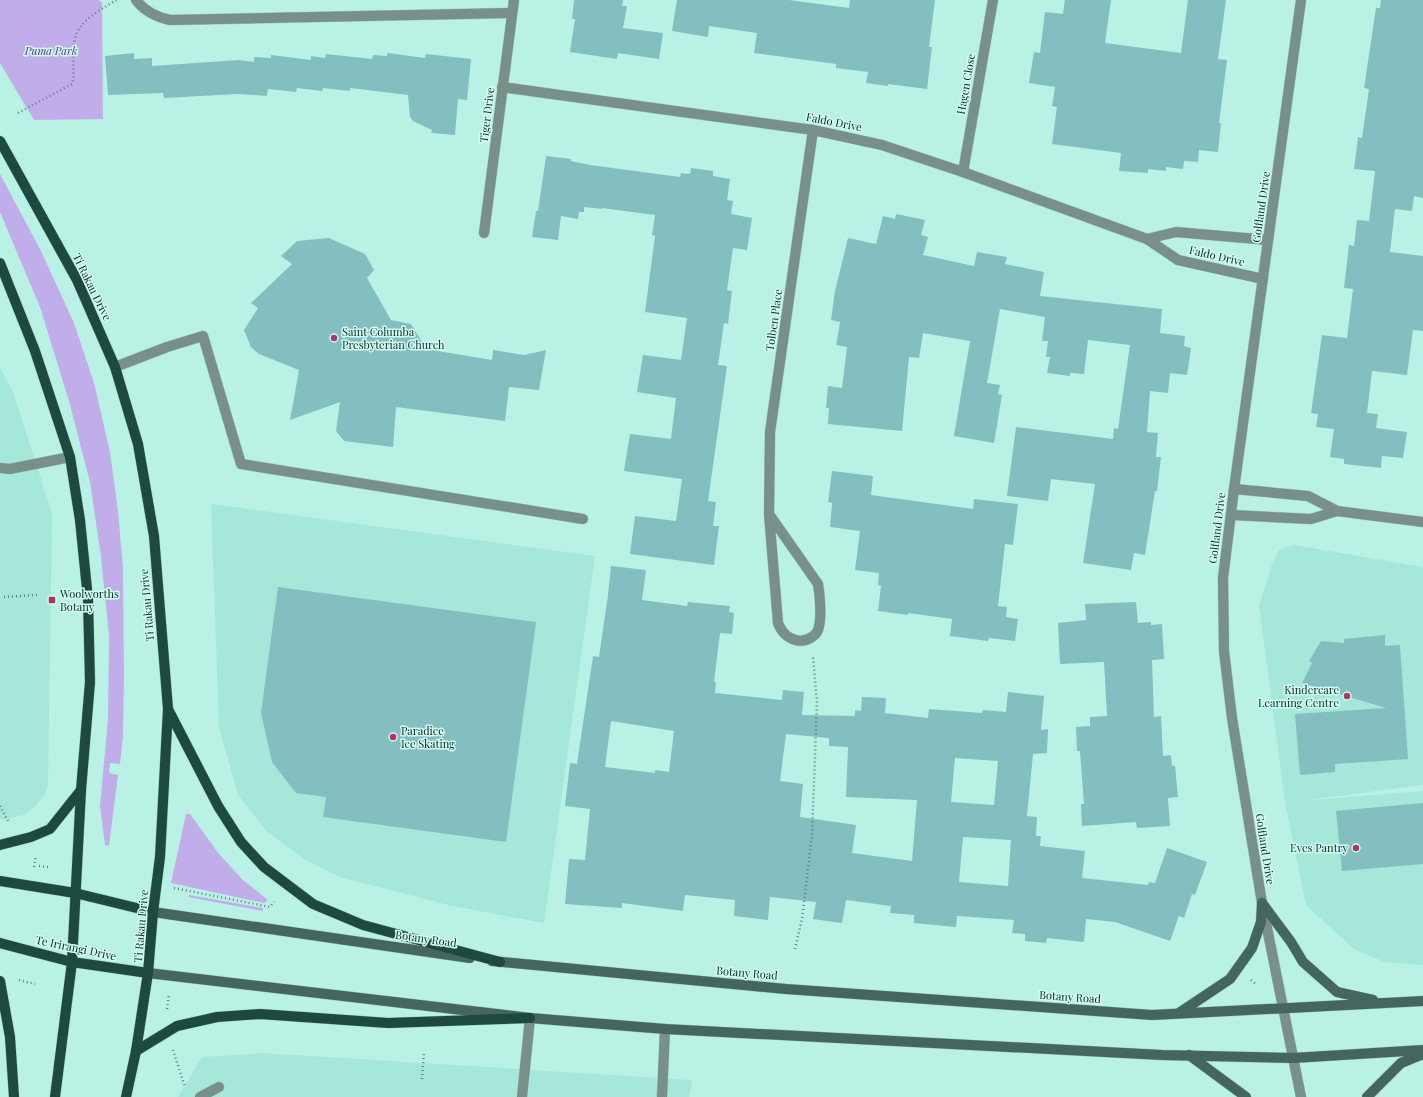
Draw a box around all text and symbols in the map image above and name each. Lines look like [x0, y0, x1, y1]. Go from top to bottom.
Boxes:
park label: Puma Park [24, 43, 78, 58]
street label: Hagen Close [953, 52, 978, 115]
street label: Tiger Drive [476, 86, 497, 143]
street label: Faldo Drive [805, 109, 864, 134]
street label: Golfland Drive [1248, 170, 1273, 243]
street label: Faldo Drive [1188, 242, 1247, 269]
street label: Ti Rakau Drive [70, 251, 115, 323]
street label: Tolben Place [762, 288, 785, 352]
place label: Saint Columba Presbyterian Church [342, 324, 445, 352]
marker: Saint Columba Presbyterian Church [329, 333, 339, 343]
street label: Golfland Drive [1205, 491, 1228, 564]
street label: Ti Rakau Drive [136, 568, 157, 642]
place label: Woolworths Botany [59, 586, 119, 614]
marker: Woolworths Botany [47, 595, 57, 605]
place label: Kindercare Learning Centre [1258, 682, 1339, 710]
marker: Kindercare Learning Centre [1342, 691, 1352, 701]
place label: Paradice Ice Skating [401, 723, 455, 751]
marker: Paradice Ice Skating [388, 732, 398, 742]
street label: Golfland Drive [1252, 812, 1279, 886]
place label: Eves Pantry [1290, 840, 1348, 855]
marker: Eves Pantry [1351, 843, 1361, 853]
street label: Ti Rakau Drive [130, 889, 151, 963]
street label: Botany Road [394, 927, 458, 950]
street label: Te Irirangi Drive [34, 932, 118, 963]
street label: Botany Road [716, 962, 779, 983]
street label: Botany Road [1039, 987, 1102, 1006]

